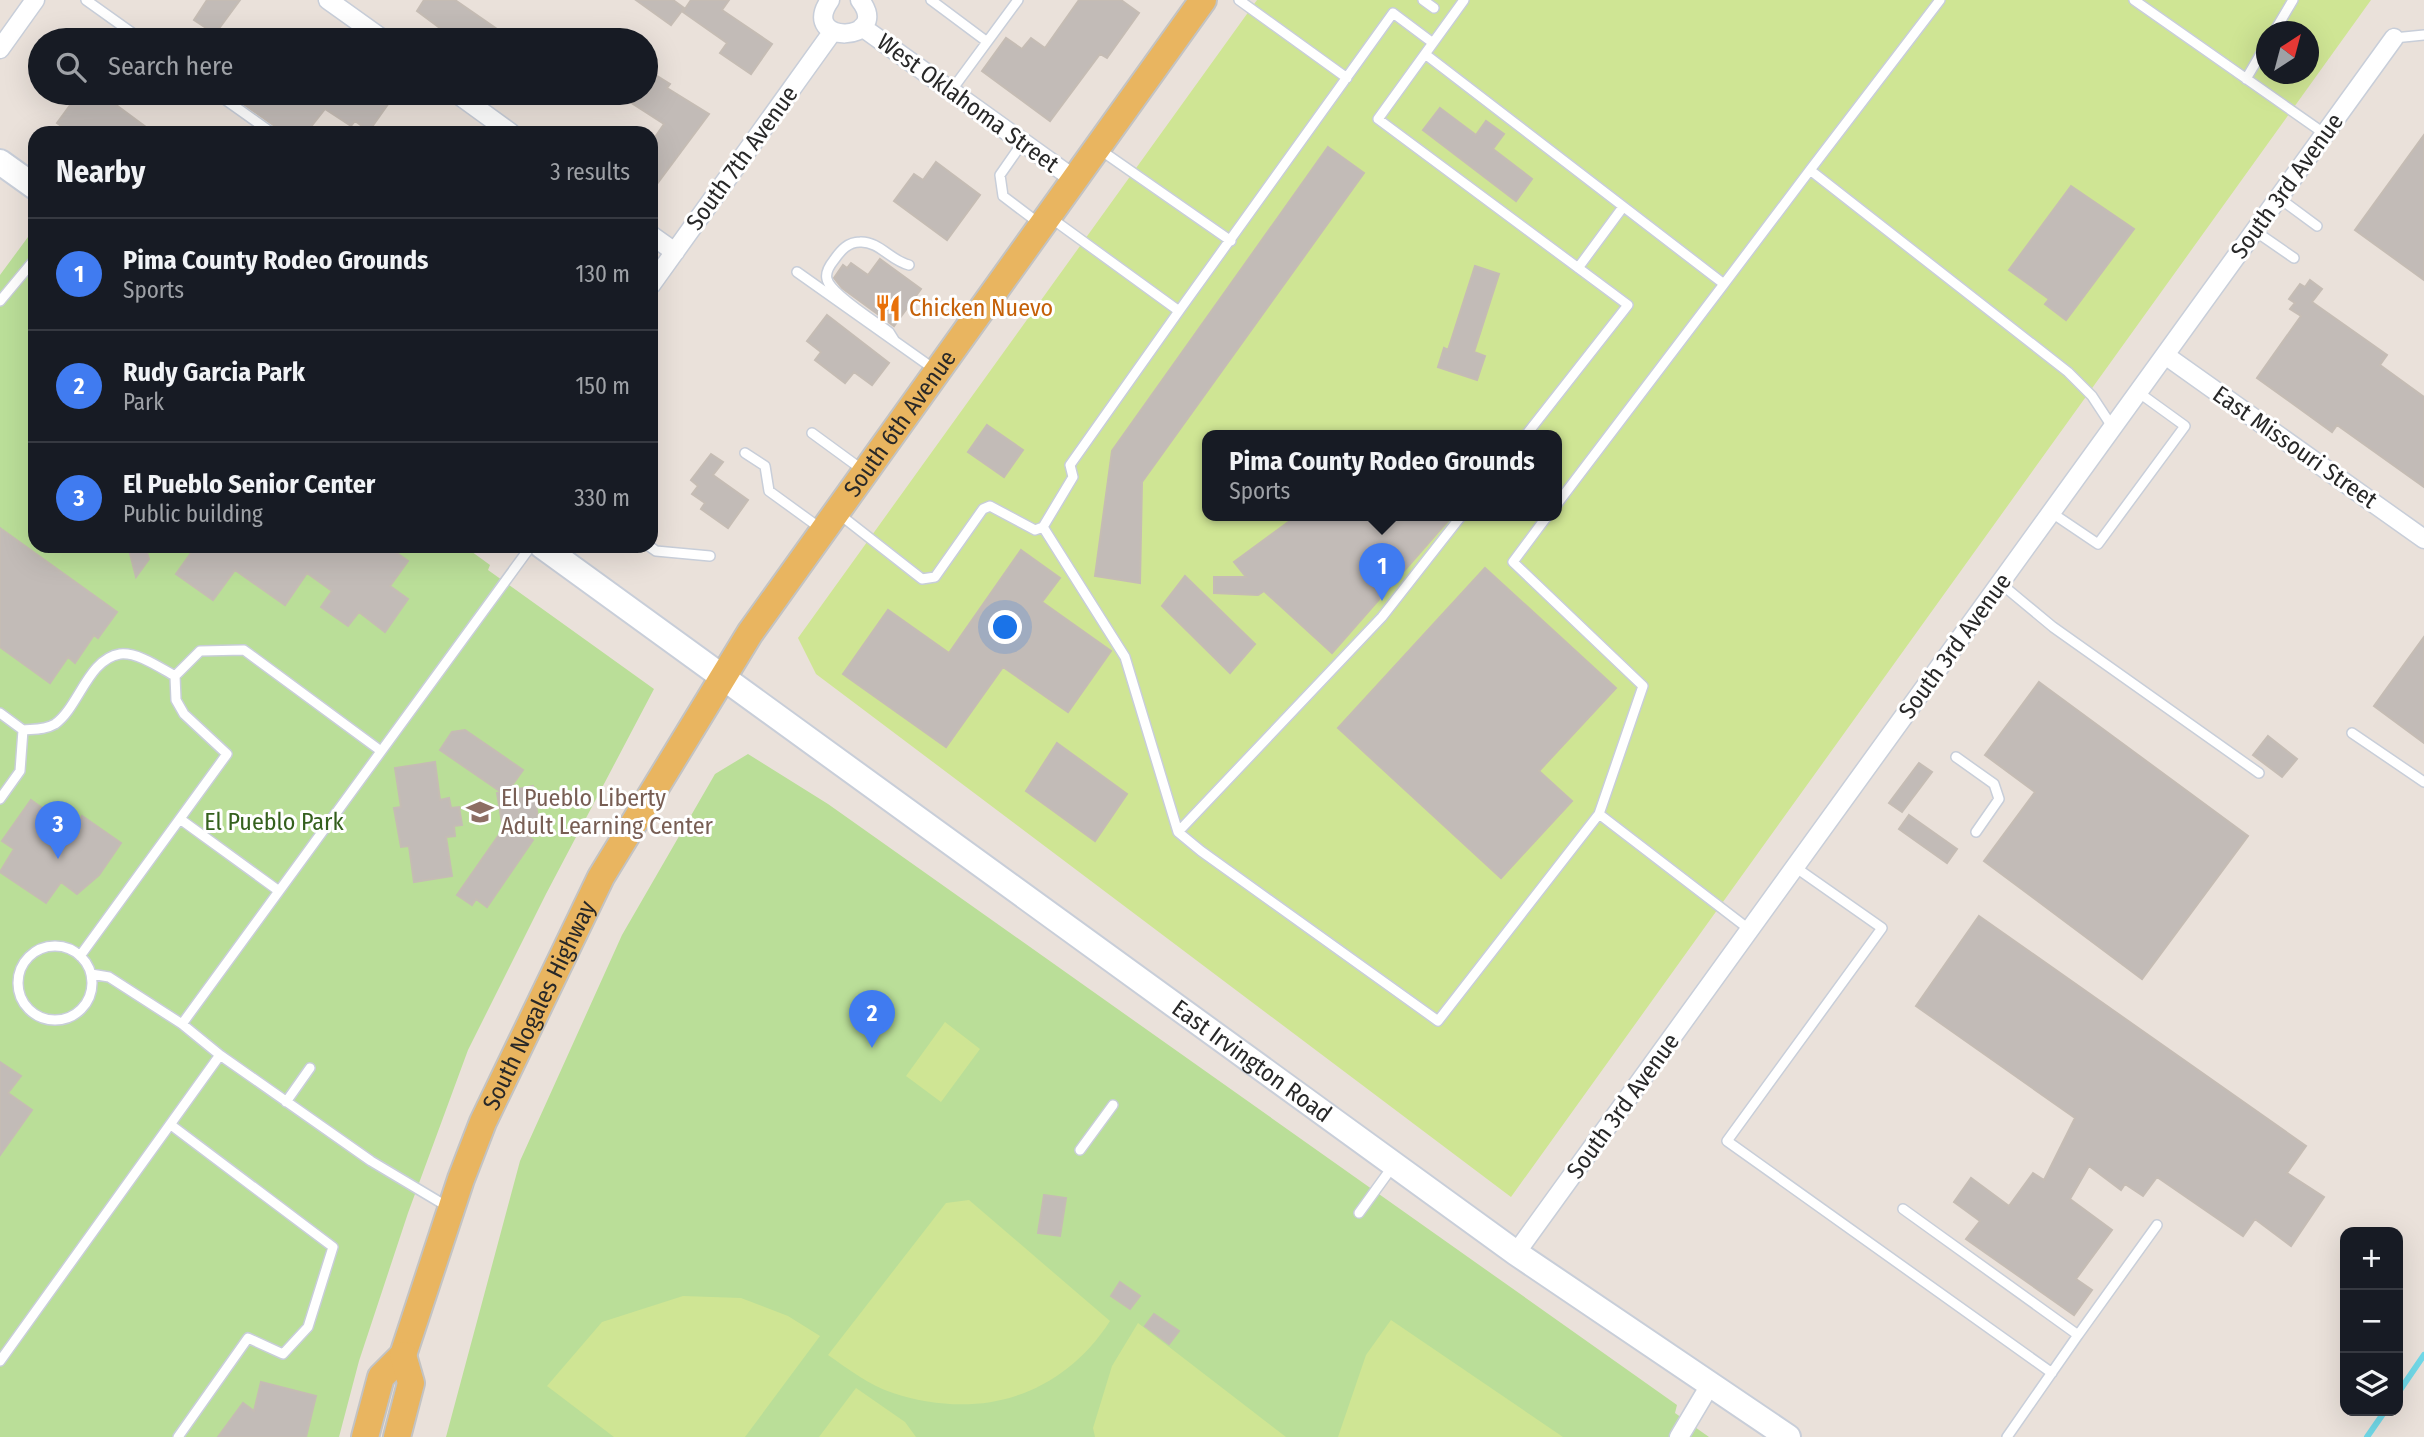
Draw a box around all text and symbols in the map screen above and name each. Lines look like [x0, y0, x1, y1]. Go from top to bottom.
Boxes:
north arrow [2256, 21, 2319, 84]
search box [28, 28, 658, 105]
street label: West Oklahoma Street [872, 28, 1064, 178]
icon: search [52, 48, 90, 86]
text: Search here [108, 51, 233, 82]
street label: South 7th Avenue [680, 81, 804, 235]
street label: South 3rd Avenue [2225, 108, 2349, 264]
text: Nearby [56, 154, 145, 190]
text: 3 results [550, 158, 630, 186]
text: Pima County Rodeo Grounds [123, 245, 428, 276]
text: 1 [74, 260, 84, 288]
text: 130 m [576, 260, 630, 288]
text: Sports [123, 276, 184, 304]
restaurant icon: Chicken Nuevo [873, 293, 903, 323]
place label: Chicken Nuevo [909, 294, 1053, 322]
street label: South 6th Avenue [838, 345, 962, 502]
text: Rudy Garcia Park [123, 357, 305, 388]
text: 2 [74, 372, 84, 400]
text: 150 m [575, 372, 630, 400]
street label: East Missouri Street [2208, 380, 2383, 514]
text: Park [123, 388, 164, 416]
popup [1202, 430, 1562, 521]
text: Pima County Rodeo Grounds [1229, 446, 1535, 477]
text: El Pueblo Senior Center [123, 469, 375, 500]
text: Sports [1229, 477, 1290, 505]
text: 3 [74, 484, 84, 512]
text: 330 m [574, 484, 630, 512]
text: Public building [123, 500, 263, 528]
pin: 1 [1359, 543, 1405, 601]
street label: South 3rd Avenue [1893, 568, 2017, 724]
your location [988, 610, 1022, 644]
place label: El Pueblo Liberty Adult Learning Center [501, 784, 714, 840]
school or university icon: El Pueblo Liberty Adult Learning Center [465, 797, 495, 827]
pin: 3 [35, 801, 81, 859]
park label: El Pueblo Park [204, 808, 344, 836]
street label: South Nogales Highway [477, 896, 602, 1115]
pin: 2 [849, 990, 895, 1048]
street label: East Irvington Road [1167, 994, 1337, 1128]
street label: South 3rd Avenue [1561, 1028, 1685, 1184]
map controls [2340, 1227, 2403, 1416]
button: + [2340, 1227, 2403, 1290]
button: − [2340, 1290, 2403, 1353]
button: layers [2340, 1353, 2403, 1416]

